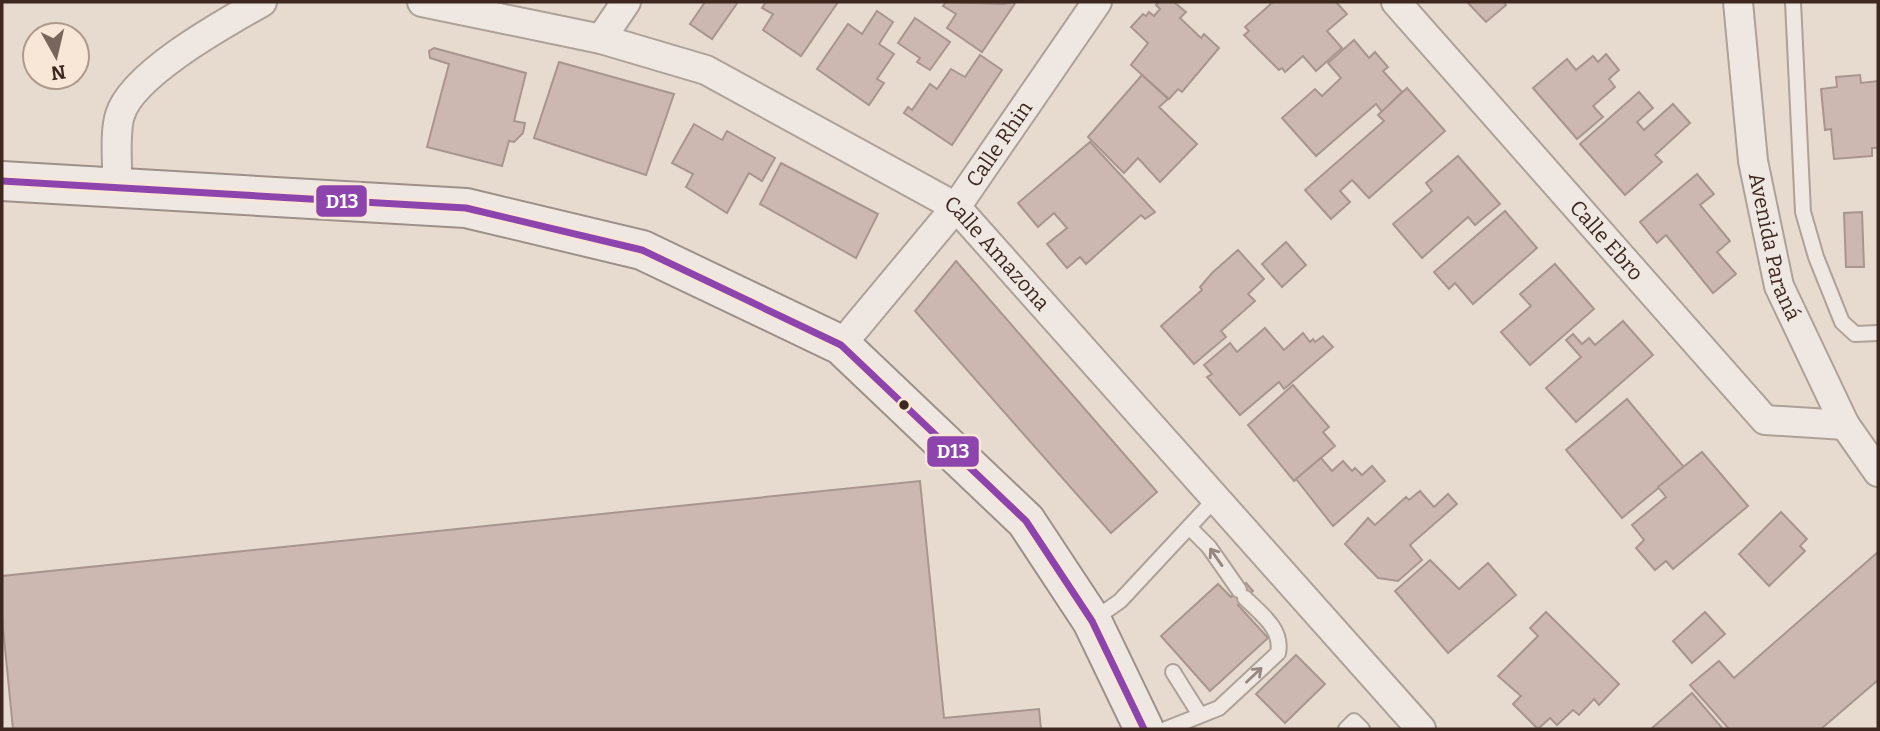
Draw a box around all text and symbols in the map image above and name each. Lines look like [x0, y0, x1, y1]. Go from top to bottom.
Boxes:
north arrow [21, 21, 91, 91]
text: N [49, 60, 67, 85]
street label: Calle Rhin [961, 96, 1038, 192]
street label: Avenida Paraná [1743, 170, 1807, 325]
line badge: D13 [315, 184, 368, 218]
text: D13 [326, 190, 358, 213]
street label: Calle Amazona [940, 190, 1055, 316]
street label: Calle Ebro [1564, 195, 1649, 286]
unlabelled marker [897, 398, 911, 412]
line badge: D13 [926, 435, 980, 468]
text: D13 [937, 440, 969, 463]
one-way arrow [1209, 548, 1223, 567]
one-way arrow [1245, 667, 1262, 684]

